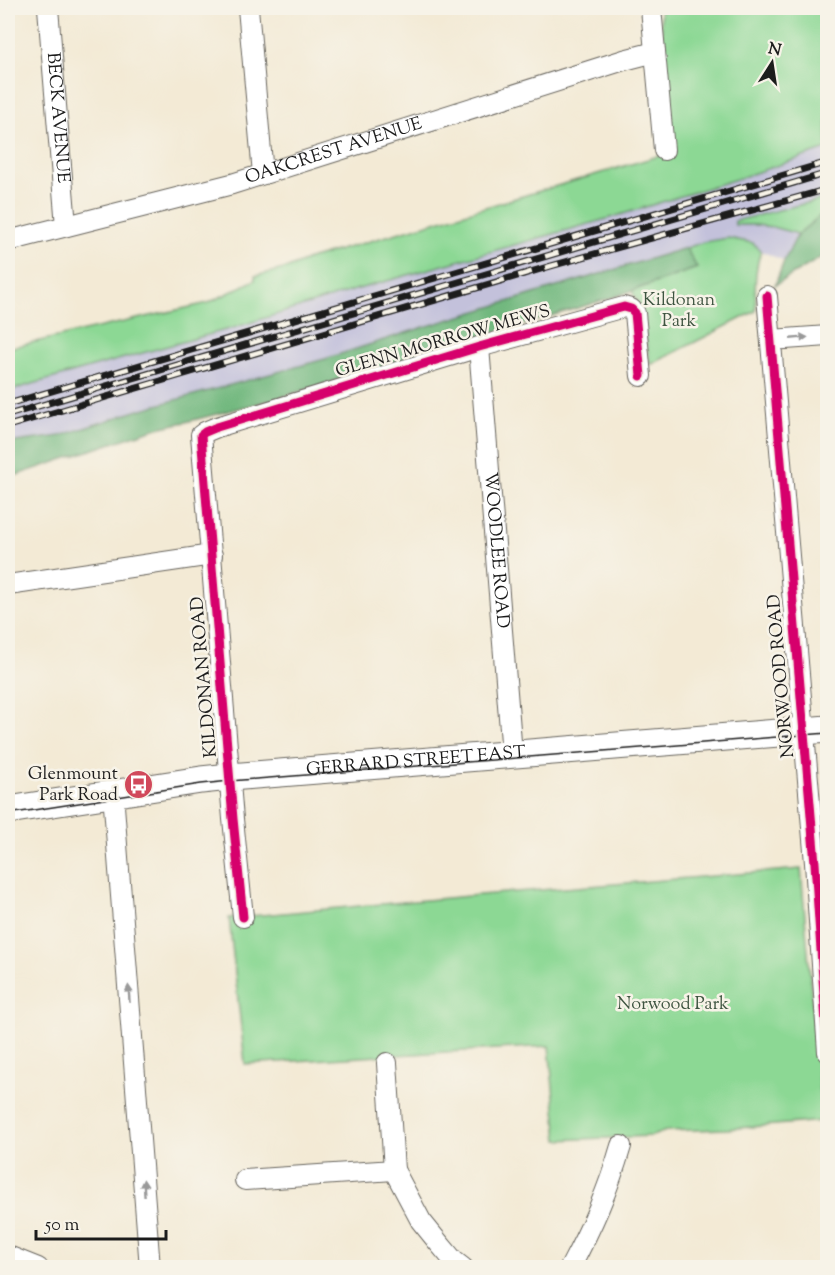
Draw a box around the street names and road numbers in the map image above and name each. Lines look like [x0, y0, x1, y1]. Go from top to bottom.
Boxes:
street label: BECK AVENUE [39, 51, 75, 184]
street label: OAKCREST AVENUE [242, 112, 426, 192]
street label: GLENN MORROW MEWS [332, 299, 554, 385]
street label: WOODLEE ROAD [476, 471, 515, 630]
street label: NORWOOD ROAD [762, 593, 802, 759]
street label: KILDONAN ROAD [185, 595, 225, 759]
street label: GERRARD STREET EAST [305, 740, 527, 784]

